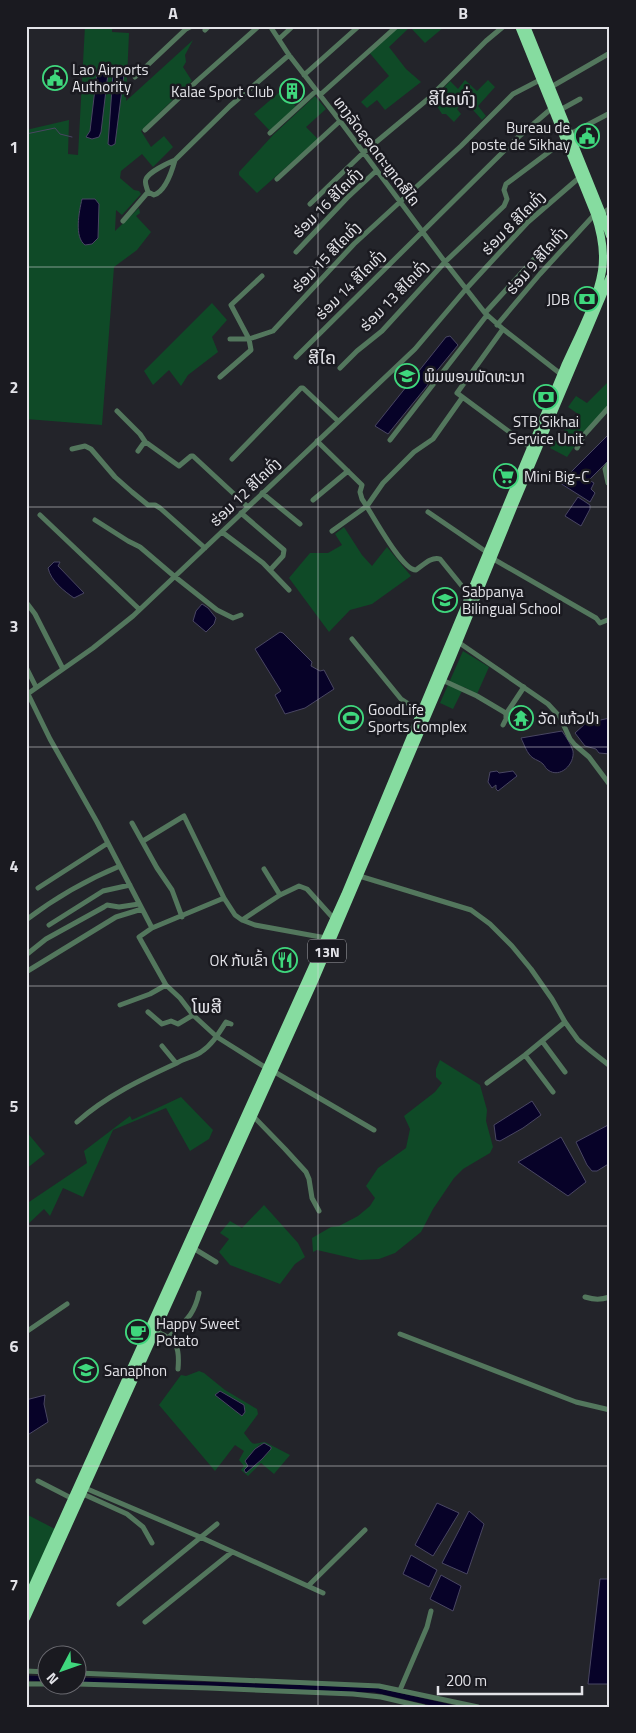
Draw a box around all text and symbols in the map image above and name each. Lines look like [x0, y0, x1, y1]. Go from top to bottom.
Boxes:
text: A [168, 1, 178, 25]
text: B [458, 1, 468, 25]
place label: Lao Airports Authority [72, 58, 149, 98]
public building icon: Lao Airports Authority [42, 65, 68, 91]
building icon: Kalae Sport Club [279, 78, 305, 104]
place label: Kalae Sport Club [171, 80, 274, 103]
district label: ສີໄຄທົ່ງ [428, 85, 476, 112]
street label: ທາງລັດຊອດຕະຫຼາດສີໄຄ [328, 91, 426, 211]
place label: Bureau de poste de Sikhay [471, 116, 570, 156]
public building icon: Bureau de poste de Sikhay [574, 123, 600, 149]
text: 1 [10, 135, 18, 159]
street label: ຮ່ອມ 16 ສີໄຄທົ່ງ [287, 163, 367, 243]
street label: ຮ່ອມ 8 ສີໄຄທົ່ງ [476, 186, 550, 260]
street label: ຮ່ອມ 15 ສີໄຄທົ່ງ [286, 216, 366, 298]
street label: ຮ່ອມ 9 ສີໄຄທົ່ງ [500, 222, 572, 300]
street label: ຮ່ອມ 14 ສີໄຄທົ່ງ [310, 245, 390, 325]
street label: ຮ່ອມ 13 ສີໄຄທົ່ງ [354, 255, 434, 337]
bank icon: JDB [574, 286, 600, 312]
place label: JDB [547, 288, 570, 311]
district label: ສີໄຄ [308, 344, 336, 371]
school or university icon: ພິມພອນພັດທະນາ [394, 363, 420, 389]
place label: ພິມພອນພັດທະນາ [424, 365, 525, 388]
text: 2 [10, 375, 18, 399]
bank icon: STB Sikhai Service Unit [533, 384, 559, 410]
place label: STB Sikhai Service Unit [509, 410, 584, 450]
street label: ຮ່ອມ 12 ສີໄຄທົ່ງ [204, 452, 286, 532]
supermarket icon: Mini Big-C [493, 463, 519, 489]
place label: Mini Big-C [524, 465, 589, 488]
place label: Sabpanya Bilingual School [462, 580, 561, 620]
school or university icon: Sabpanya Bilingual School [432, 587, 458, 613]
text: 3 [10, 614, 18, 638]
place label: GoodLife Sports Complex [368, 698, 467, 738]
sports icon: GoodLife Sports Complex [338, 705, 364, 731]
temple icon: ວັດ ແກ້ວປ່າ [508, 705, 534, 731]
place label: ວັດ ແກ້ວປ່າ [538, 707, 599, 730]
text: 4 [10, 854, 19, 878]
road number: 13N [308, 939, 346, 962]
restaurant icon: OK ກັບເຂົ້າ [272, 947, 298, 973]
place label: OK ກັບເຂົ້າ [210, 949, 268, 972]
district label: ໂພສີ [191, 993, 222, 1020]
text: 5 [10, 1094, 19, 1118]
place label: Happy Sweet Potato [156, 1312, 240, 1352]
cafe icon: Happy Sweet Potato [125, 1319, 151, 1345]
text: 6 [10, 1334, 19, 1358]
school or university icon: Sanaphon [73, 1357, 99, 1383]
place label: Sanaphon [104, 1359, 167, 1382]
text: 7 [10, 1573, 18, 1597]
north arrow [38, 1646, 88, 1696]
scale bar [438, 1663, 582, 1695]
text: N [41, 1668, 63, 1689]
text: 200 m [446, 1669, 487, 1692]

